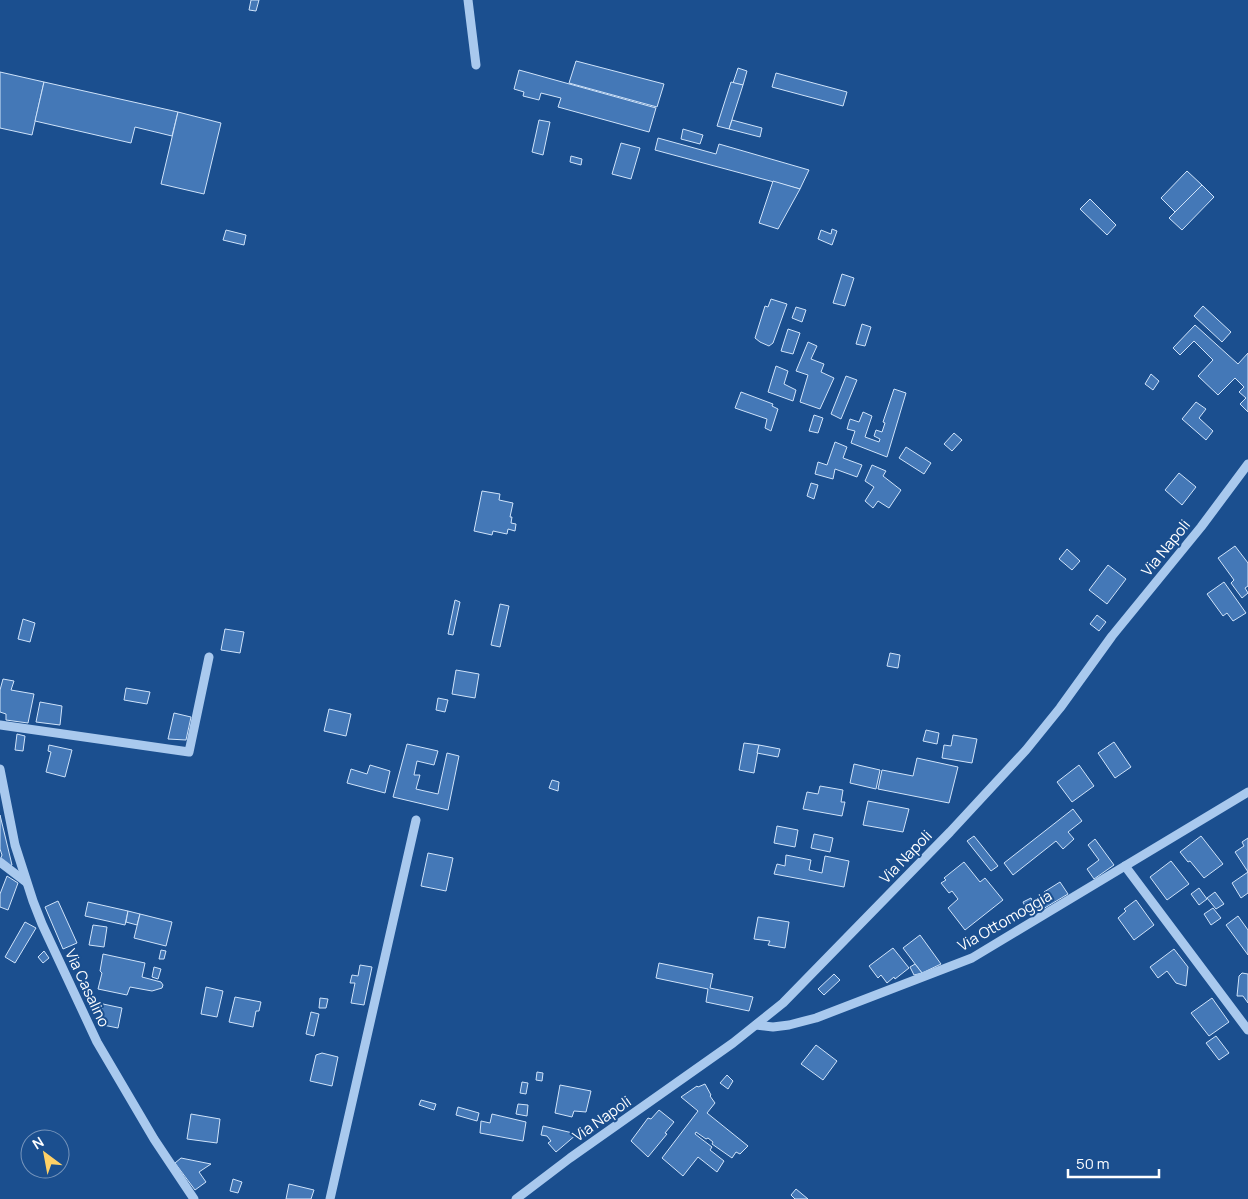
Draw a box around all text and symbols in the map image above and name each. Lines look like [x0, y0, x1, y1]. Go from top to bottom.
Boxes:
street label: Via Napoli [1136, 515, 1195, 580]
street label: Via Napoli [875, 825, 936, 888]
street label: Via Ottomoggia [954, 885, 1056, 956]
street label: Via Casalino [60, 945, 115, 1030]
street label: Via Napoli [568, 1091, 635, 1146]
north arrow [20, 1129, 70, 1179]
text: N [29, 1132, 47, 1153]
scale bar [1068, 1146, 1159, 1178]
text: 50 m [1076, 1153, 1110, 1174]

